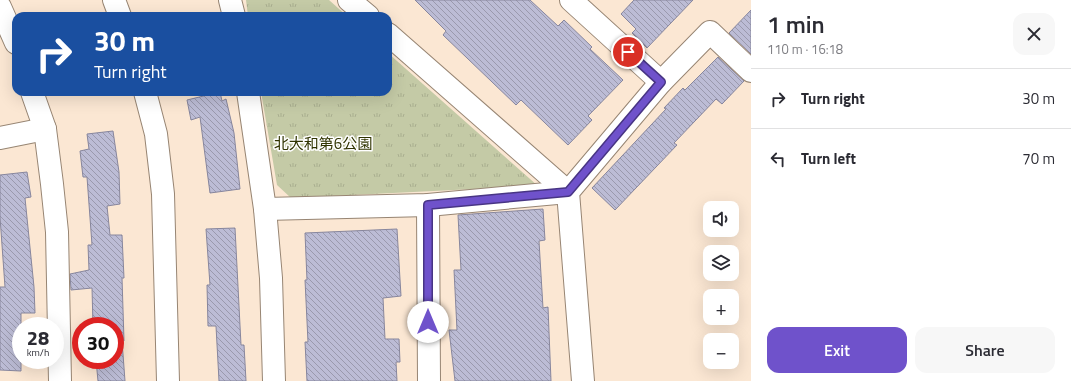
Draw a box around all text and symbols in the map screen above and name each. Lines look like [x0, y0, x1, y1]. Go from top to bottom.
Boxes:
text: 1 min [767, 6, 825, 42]
button: close [1013, 13, 1055, 55]
text: 30 m [94, 19, 155, 62]
icon: right [28, 28, 80, 80]
pin [611, 35, 645, 69]
text: 110 m · 16:18 [767, 39, 843, 59]
icon: arrive [617, 41, 639, 63]
text: Turn right [94, 58, 167, 85]
text: Turn right [801, 87, 865, 110]
text: 30 m [1022, 87, 1055, 110]
icon: right [767, 88, 789, 110]
park label: 北大和第6公園 [274, 132, 372, 155]
text: Turn left [801, 147, 856, 170]
text: 70 m [1022, 147, 1055, 170]
icon: left [767, 148, 789, 170]
map controls [703, 201, 739, 369]
button: sound [703, 201, 739, 237]
button: layers [703, 245, 739, 281]
button: + [703, 289, 739, 325]
position arrow [407, 301, 449, 343]
speed limit sign: 30 [72, 317, 124, 369]
text: 28 [27, 322, 49, 353]
button: Exit [767, 327, 907, 373]
button: Share [915, 327, 1055, 373]
button: − [703, 333, 739, 369]
text: km/h [27, 345, 49, 360]

